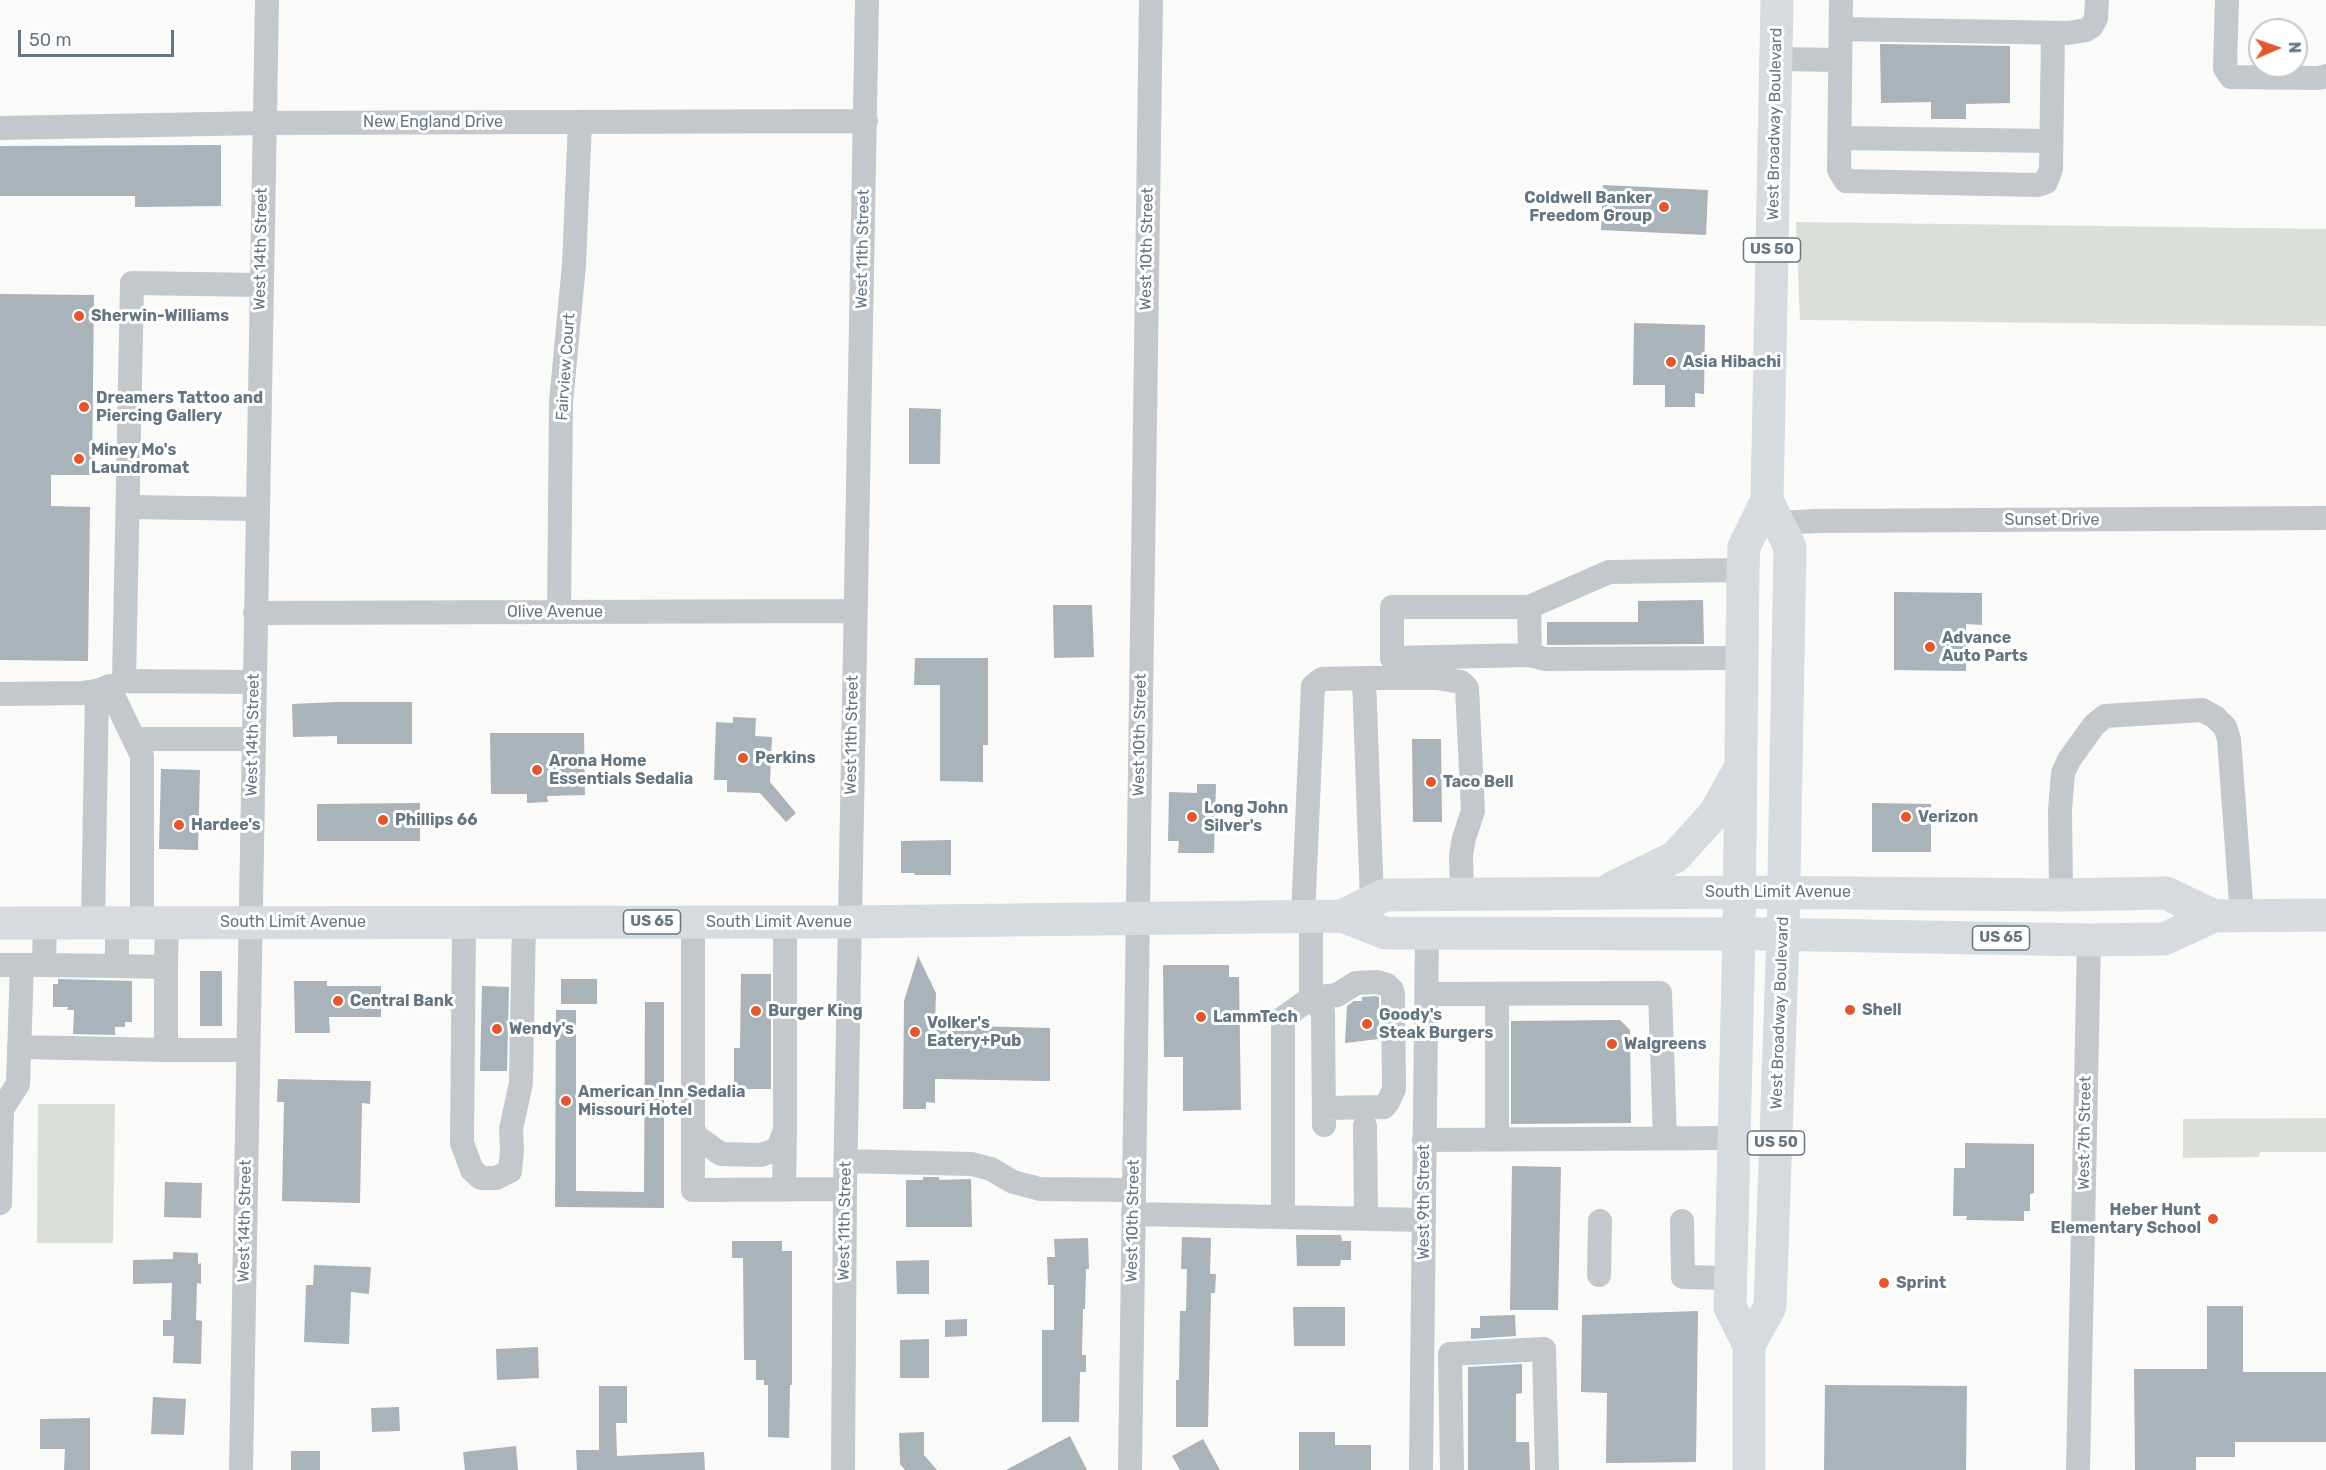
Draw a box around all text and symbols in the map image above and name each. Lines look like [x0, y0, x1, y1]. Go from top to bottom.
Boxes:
scale bar [21, 18, 177, 56]
north arrow [2248, 18, 2308, 78]
street label: West Broadway Boulevard [1764, 27, 1786, 221]
text: 50 m [29, 29, 72, 51]
text: N [2285, 41, 2304, 54]
street label: New England Drive [363, 112, 503, 132]
street label: West 14th Street [250, 187, 272, 311]
street label: West 10th Street [1136, 187, 1158, 311]
place label: Coldwell Banker Freedom Group [1524, 188, 1652, 226]
street label: West 11th Street [852, 189, 874, 309]
marker: Coldwell Banker Freedom Group [1657, 200, 1671, 214]
road number: US 50 [1744, 238, 1800, 262]
place label: Sherwin-Williams [91, 306, 229, 326]
marker: Sherwin-Williams [72, 309, 86, 323]
street label: Fairview Court [553, 313, 579, 421]
place label: Asia Hibachi [1683, 352, 1781, 372]
marker: Asia Hibachi [1664, 355, 1678, 369]
place label: Dreamers Tattoo and Piercing Gallery [96, 388, 263, 426]
marker: Dreamers Tattoo and Piercing Gallery [77, 400, 91, 414]
place label: Miney Mo's Laundromat [91, 440, 189, 478]
marker: Miney Mo's Laundromat [72, 452, 86, 466]
street label: Sunset Drive [2004, 510, 2100, 530]
street label: Olive Avenue [507, 602, 603, 622]
place label: Advance Auto Parts [1942, 628, 2028, 666]
marker: Advance Auto Parts [1923, 640, 1937, 654]
street label: West 14th Street [242, 673, 264, 797]
street label: West 10th Street [1129, 673, 1151, 797]
street label: West 11th Street [841, 675, 863, 795]
place label: Perkins [755, 748, 816, 768]
place label: Arona Home Essentials Sedalia [549, 751, 693, 789]
marker: Perkins [736, 751, 750, 765]
marker: Arona Home Essentials Sedalia [530, 763, 544, 777]
place label: Taco Bell [1443, 772, 1514, 792]
marker: Taco Bell [1424, 775, 1438, 789]
place label: Long John Silver's [1204, 798, 1288, 836]
place label: Verizon [1918, 807, 1978, 827]
place label: Phillips 66 [395, 810, 478, 830]
marker: Long John Silver's [1185, 810, 1199, 824]
marker: Verizon [1899, 810, 1913, 824]
marker: Phillips 66 [376, 813, 390, 827]
place label: Hardee's [191, 815, 261, 835]
marker: Hardee's [172, 818, 186, 832]
street label: South Limit Avenue [1705, 882, 1851, 902]
road number: US 65 [624, 910, 680, 934]
street label: South Limit Avenue [220, 912, 366, 932]
street label: South Limit Avenue [706, 912, 852, 932]
street label: West Broadway Boulevard [1767, 916, 1793, 1110]
road number: US 65 [1972, 926, 2030, 950]
place label: Central Bank [350, 991, 453, 1011]
marker: Central Bank [331, 994, 345, 1008]
place label: Shell [1862, 1000, 1902, 1020]
place label: Burger King [768, 1001, 863, 1021]
marker: Shell [1843, 1003, 1857, 1017]
marker: Burger King [749, 1004, 763, 1018]
place label: Goody's Steak Burgers [1379, 1005, 1493, 1043]
place label: LammTech [1213, 1007, 1298, 1027]
marker: LammTech [1194, 1010, 1208, 1024]
place label: Volker's Eatery+Pub [927, 1013, 1021, 1051]
marker: Goody's Steak Burgers [1360, 1017, 1374, 1031]
place label: Wendy's [509, 1019, 574, 1039]
marker: Wendy's [490, 1022, 504, 1036]
marker: Volker's Eatery+Pub [908, 1025, 922, 1039]
place label: Walgreens [1624, 1034, 1706, 1054]
marker: Walgreens [1605, 1037, 1619, 1051]
street label: West 7th Street [2074, 1076, 2096, 1190]
place label: American Inn Sedalia Missouri Hotel [578, 1082, 745, 1120]
marker: American Inn Sedalia Missouri Hotel [559, 1094, 573, 1108]
road number: US 50 [1748, 1131, 1804, 1155]
street label: West 9th Street [1414, 1144, 1434, 1260]
street label: West 14th Street [234, 1159, 256, 1283]
street label: West 10th Street [1122, 1159, 1144, 1283]
street label: West 11th Street [834, 1161, 856, 1281]
place label: Heber Hunt Elementary School [2051, 1200, 2201, 1238]
marker: Heber Hunt Elementary School [2206, 1212, 2220, 1226]
place label: Sprint [1896, 1273, 1946, 1293]
marker: Sprint [1877, 1276, 1891, 1290]

